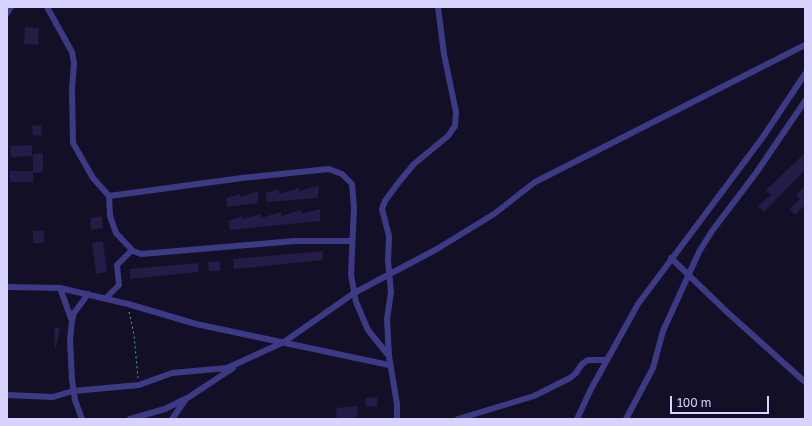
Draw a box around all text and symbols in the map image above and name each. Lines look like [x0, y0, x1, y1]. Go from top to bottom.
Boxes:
scale bar [672, 388, 771, 414]
text: 100 m [677, 395, 711, 410]

